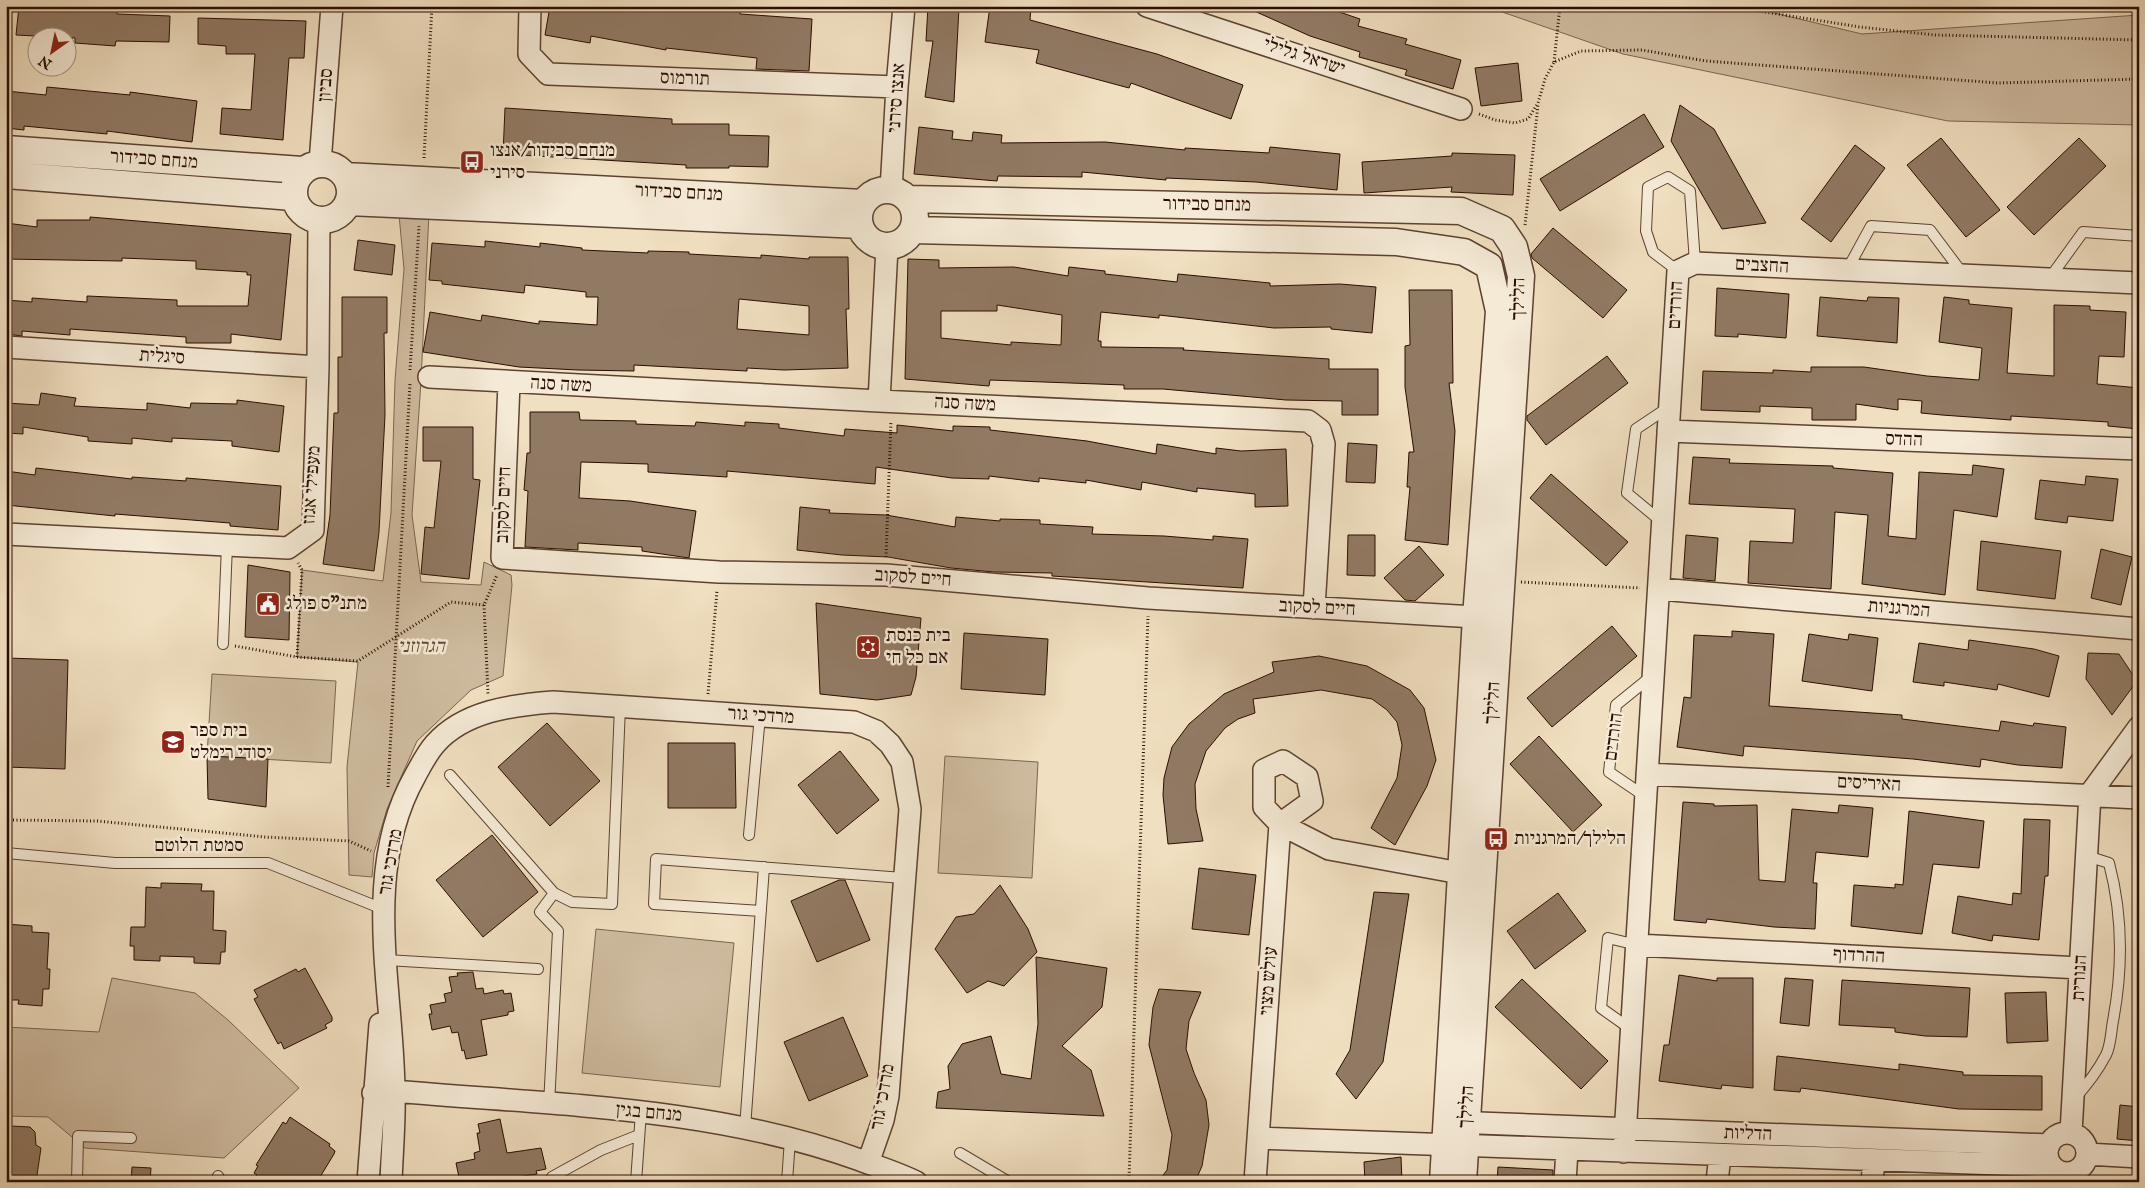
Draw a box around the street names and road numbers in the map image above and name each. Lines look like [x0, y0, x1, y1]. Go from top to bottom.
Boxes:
street label: ישראל גלילי [1260, 33, 1348, 81]
street label: אנצו סירני [883, 62, 911, 134]
street label: תורמוס [660, 66, 710, 92]
street label: סביון [313, 68, 339, 102]
street label: מנחם סבידור [109, 145, 199, 175]
street label: מנחם סבידור [634, 179, 724, 207]
street label: מנחם סבידור [1163, 192, 1251, 218]
street label: החצבים [1734, 253, 1790, 279]
street label: הלילך [1507, 277, 1531, 321]
street label: הורדים [1663, 280, 1689, 330]
street label: סיגלית [138, 343, 186, 371]
street label: משה סנה [529, 371, 593, 399]
street label: משה סנה [933, 390, 997, 418]
street label: ההדס [1885, 427, 1923, 453]
street label: מעפילי אגוז [297, 445, 327, 525]
street label: חיים לסקוב [491, 466, 517, 544]
street label: חיים לסקוב [874, 563, 952, 593]
street label: חיים לסקוב [1278, 594, 1356, 622]
street label: המרגניות [1867, 594, 1931, 624]
street label: הלילך [1480, 681, 1506, 725]
street label: מרדכי גור [727, 702, 795, 730]
street label: הורדים [1599, 712, 1629, 762]
street label: האיריסים [1836, 770, 1902, 798]
street label: מרדכי גור [373, 827, 409, 897]
street label: סמטת הלוטם [154, 834, 244, 858]
street label: ההרדוף [1832, 943, 1886, 969]
street label: עולש מצוי [1255, 946, 1283, 1016]
street label: הנורית [2067, 954, 2093, 1002]
street label: מרדכי גור [865, 1062, 901, 1132]
street label: הלילך [1454, 1085, 1480, 1129]
street label: מנחם בגין [615, 1098, 683, 1128]
street label: הדליות [1723, 1121, 1773, 1147]

